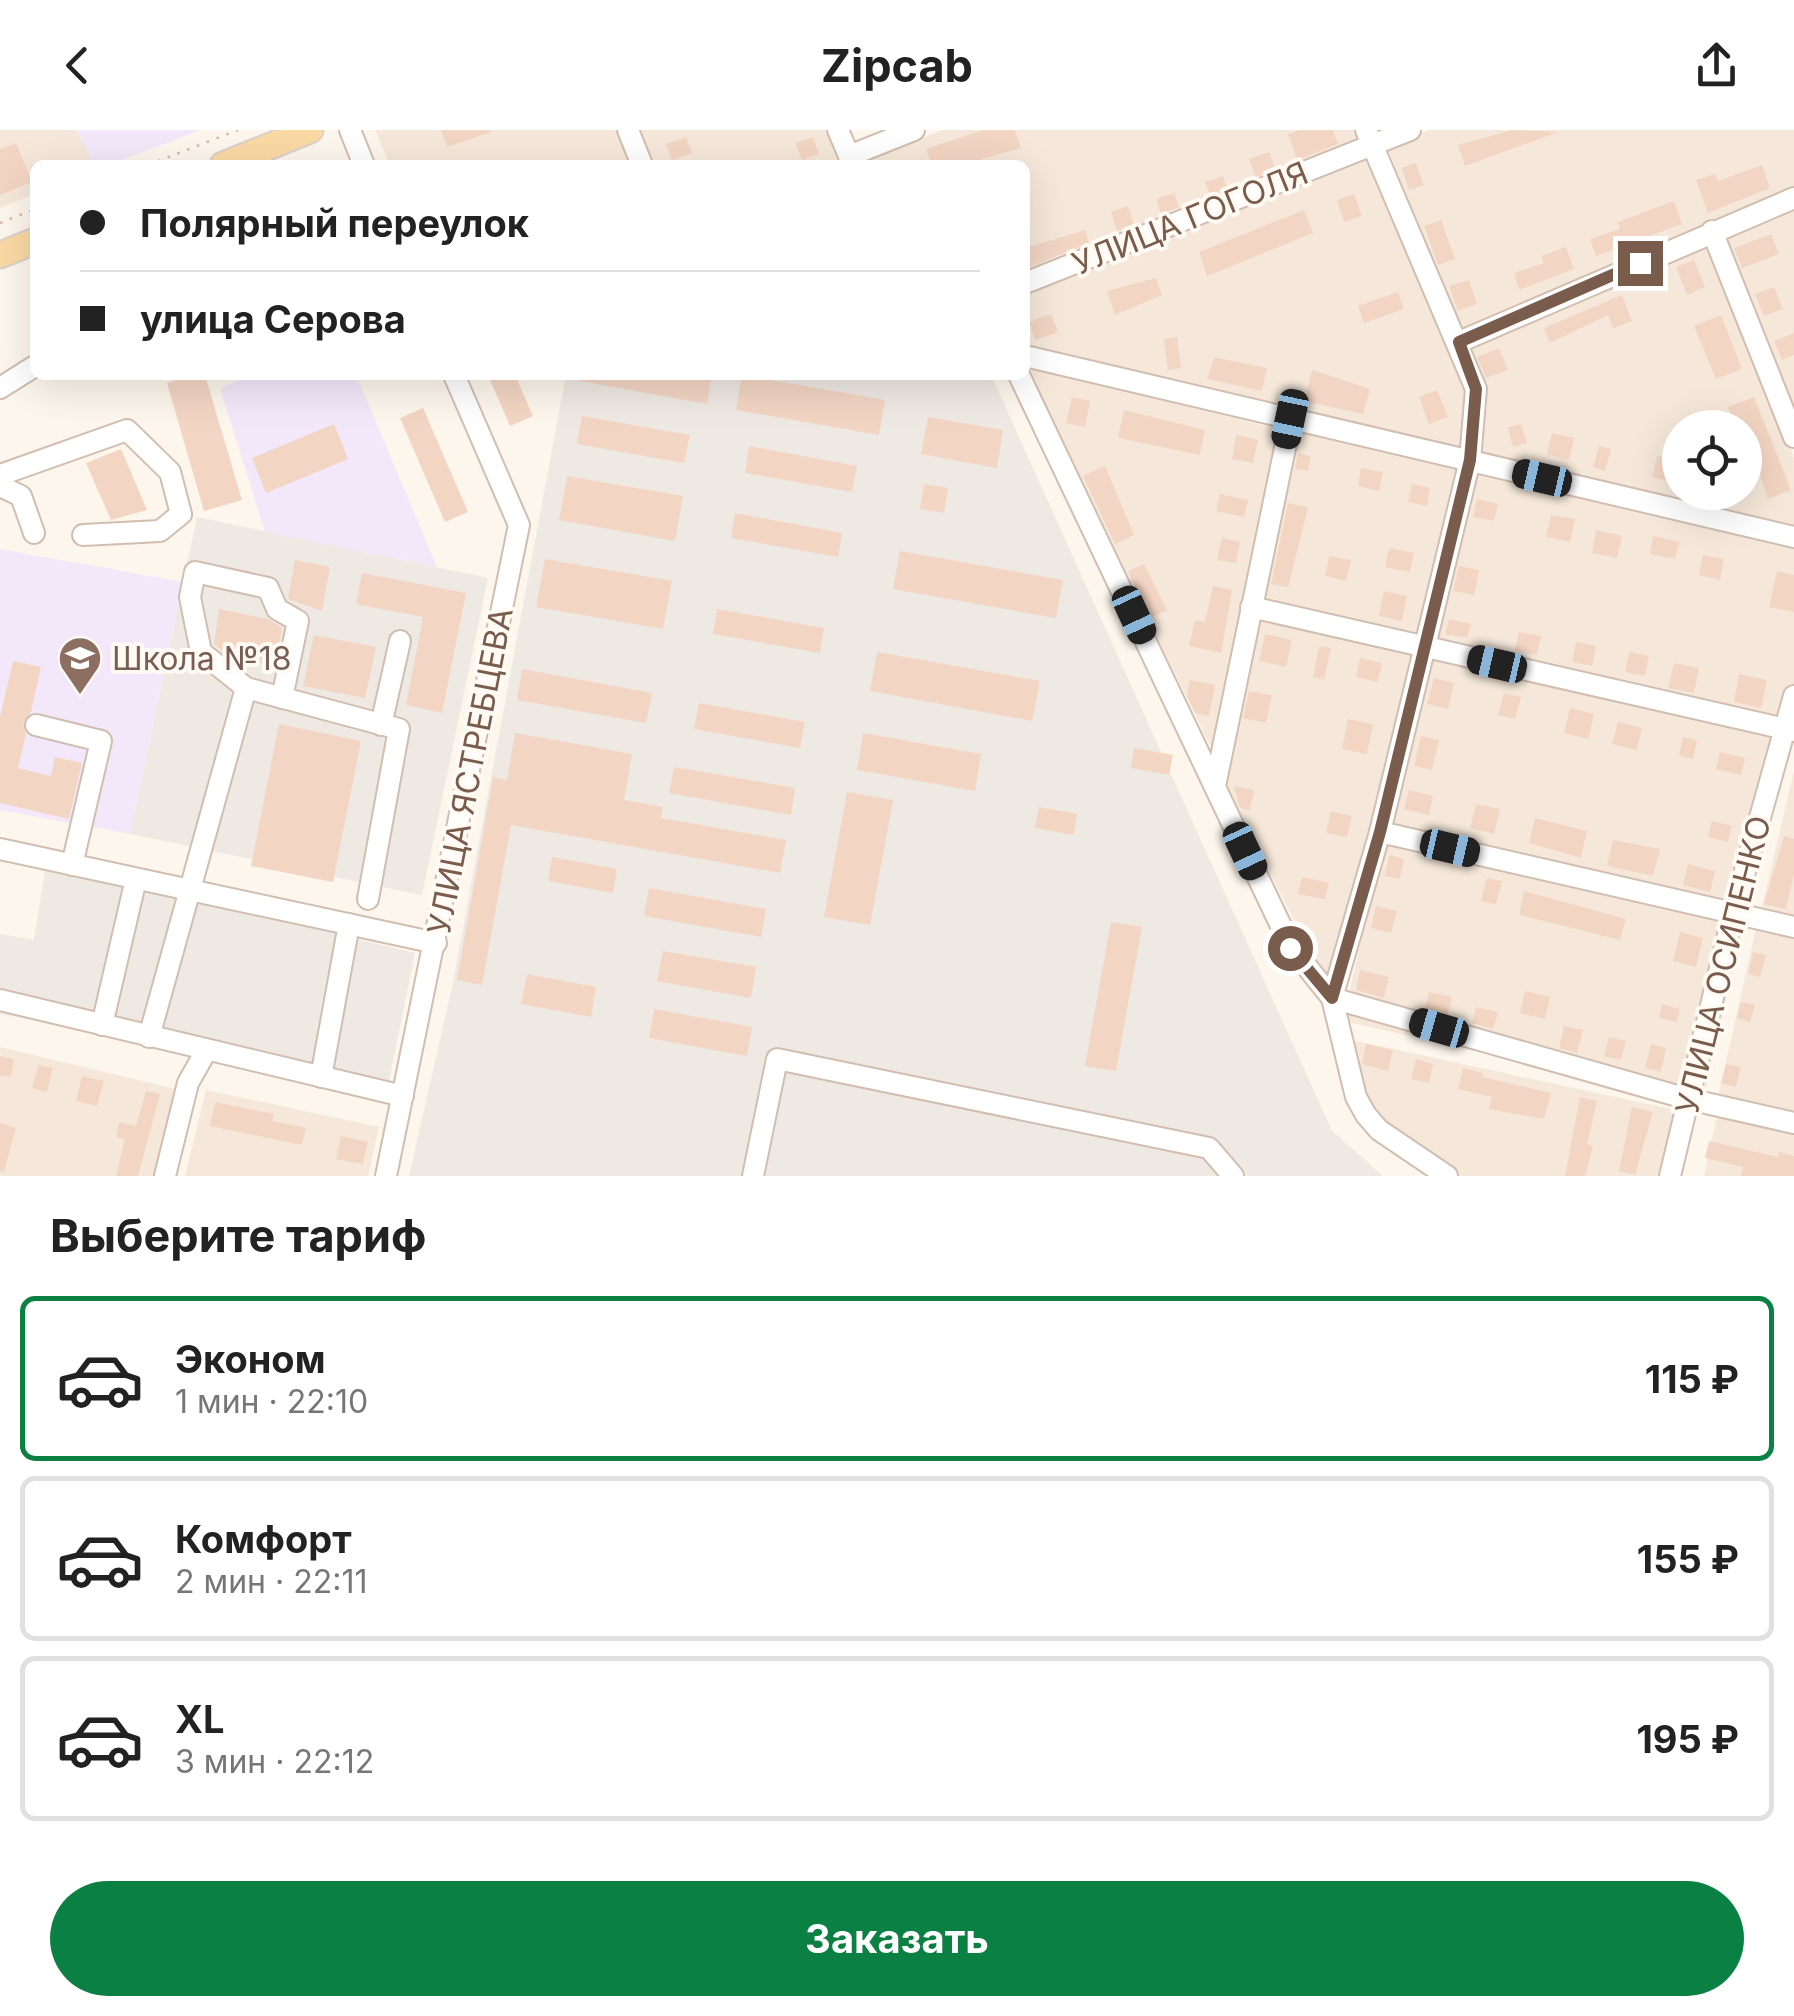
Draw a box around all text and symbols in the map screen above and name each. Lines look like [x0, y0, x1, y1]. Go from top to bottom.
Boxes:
icon: back [50, 38, 105, 93]
text: Zipcab [821, 38, 973, 93]
icon: share [1689, 38, 1744, 93]
street label: УЛИЦА ГОГОЛЯ [1066, 153, 1314, 283]
text: Полярный переулок [140, 200, 529, 246]
route end [1618, 241, 1663, 286]
text: улица Серова [140, 296, 406, 342]
car [1269, 387, 1311, 451]
map controls [1662, 410, 1762, 510]
button: locate [1662, 410, 1762, 510]
car [1509, 457, 1575, 499]
car [1108, 581, 1160, 649]
street label: УЛИЦА ЯСТРЕБЦЕВА [419, 604, 521, 938]
school or university icon: Школа №18 [57, 635, 103, 696]
place label: Школа №18 [112, 639, 292, 678]
car [1464, 643, 1530, 685]
street label: УЛИЦА ОСИПЕНКО [1667, 812, 1779, 1118]
car [1219, 817, 1271, 885]
car [1417, 827, 1483, 869]
route start [1268, 926, 1313, 971]
car [1406, 1005, 1472, 1051]
text: Выберите тариф [50, 1208, 426, 1263]
icon: car [55, 1334, 145, 1424]
text: Эконом [175, 1336, 326, 1382]
text: 115 ₽ [1645, 1356, 1739, 1402]
text: 1 мин · 22:10 [175, 1382, 368, 1421]
icon: car [55, 1514, 145, 1604]
text: Комфорт [175, 1516, 352, 1562]
text: 155 ₽ [1637, 1536, 1739, 1582]
text: 2 мин · 22:11 [175, 1562, 368, 1601]
icon: car [55, 1694, 145, 1784]
text: XL [175, 1696, 225, 1742]
text: 195 ₽ [1636, 1716, 1739, 1762]
text: 3 мин · 22:12 [175, 1742, 374, 1781]
button: Заказать [50, 1881, 1744, 1996]

